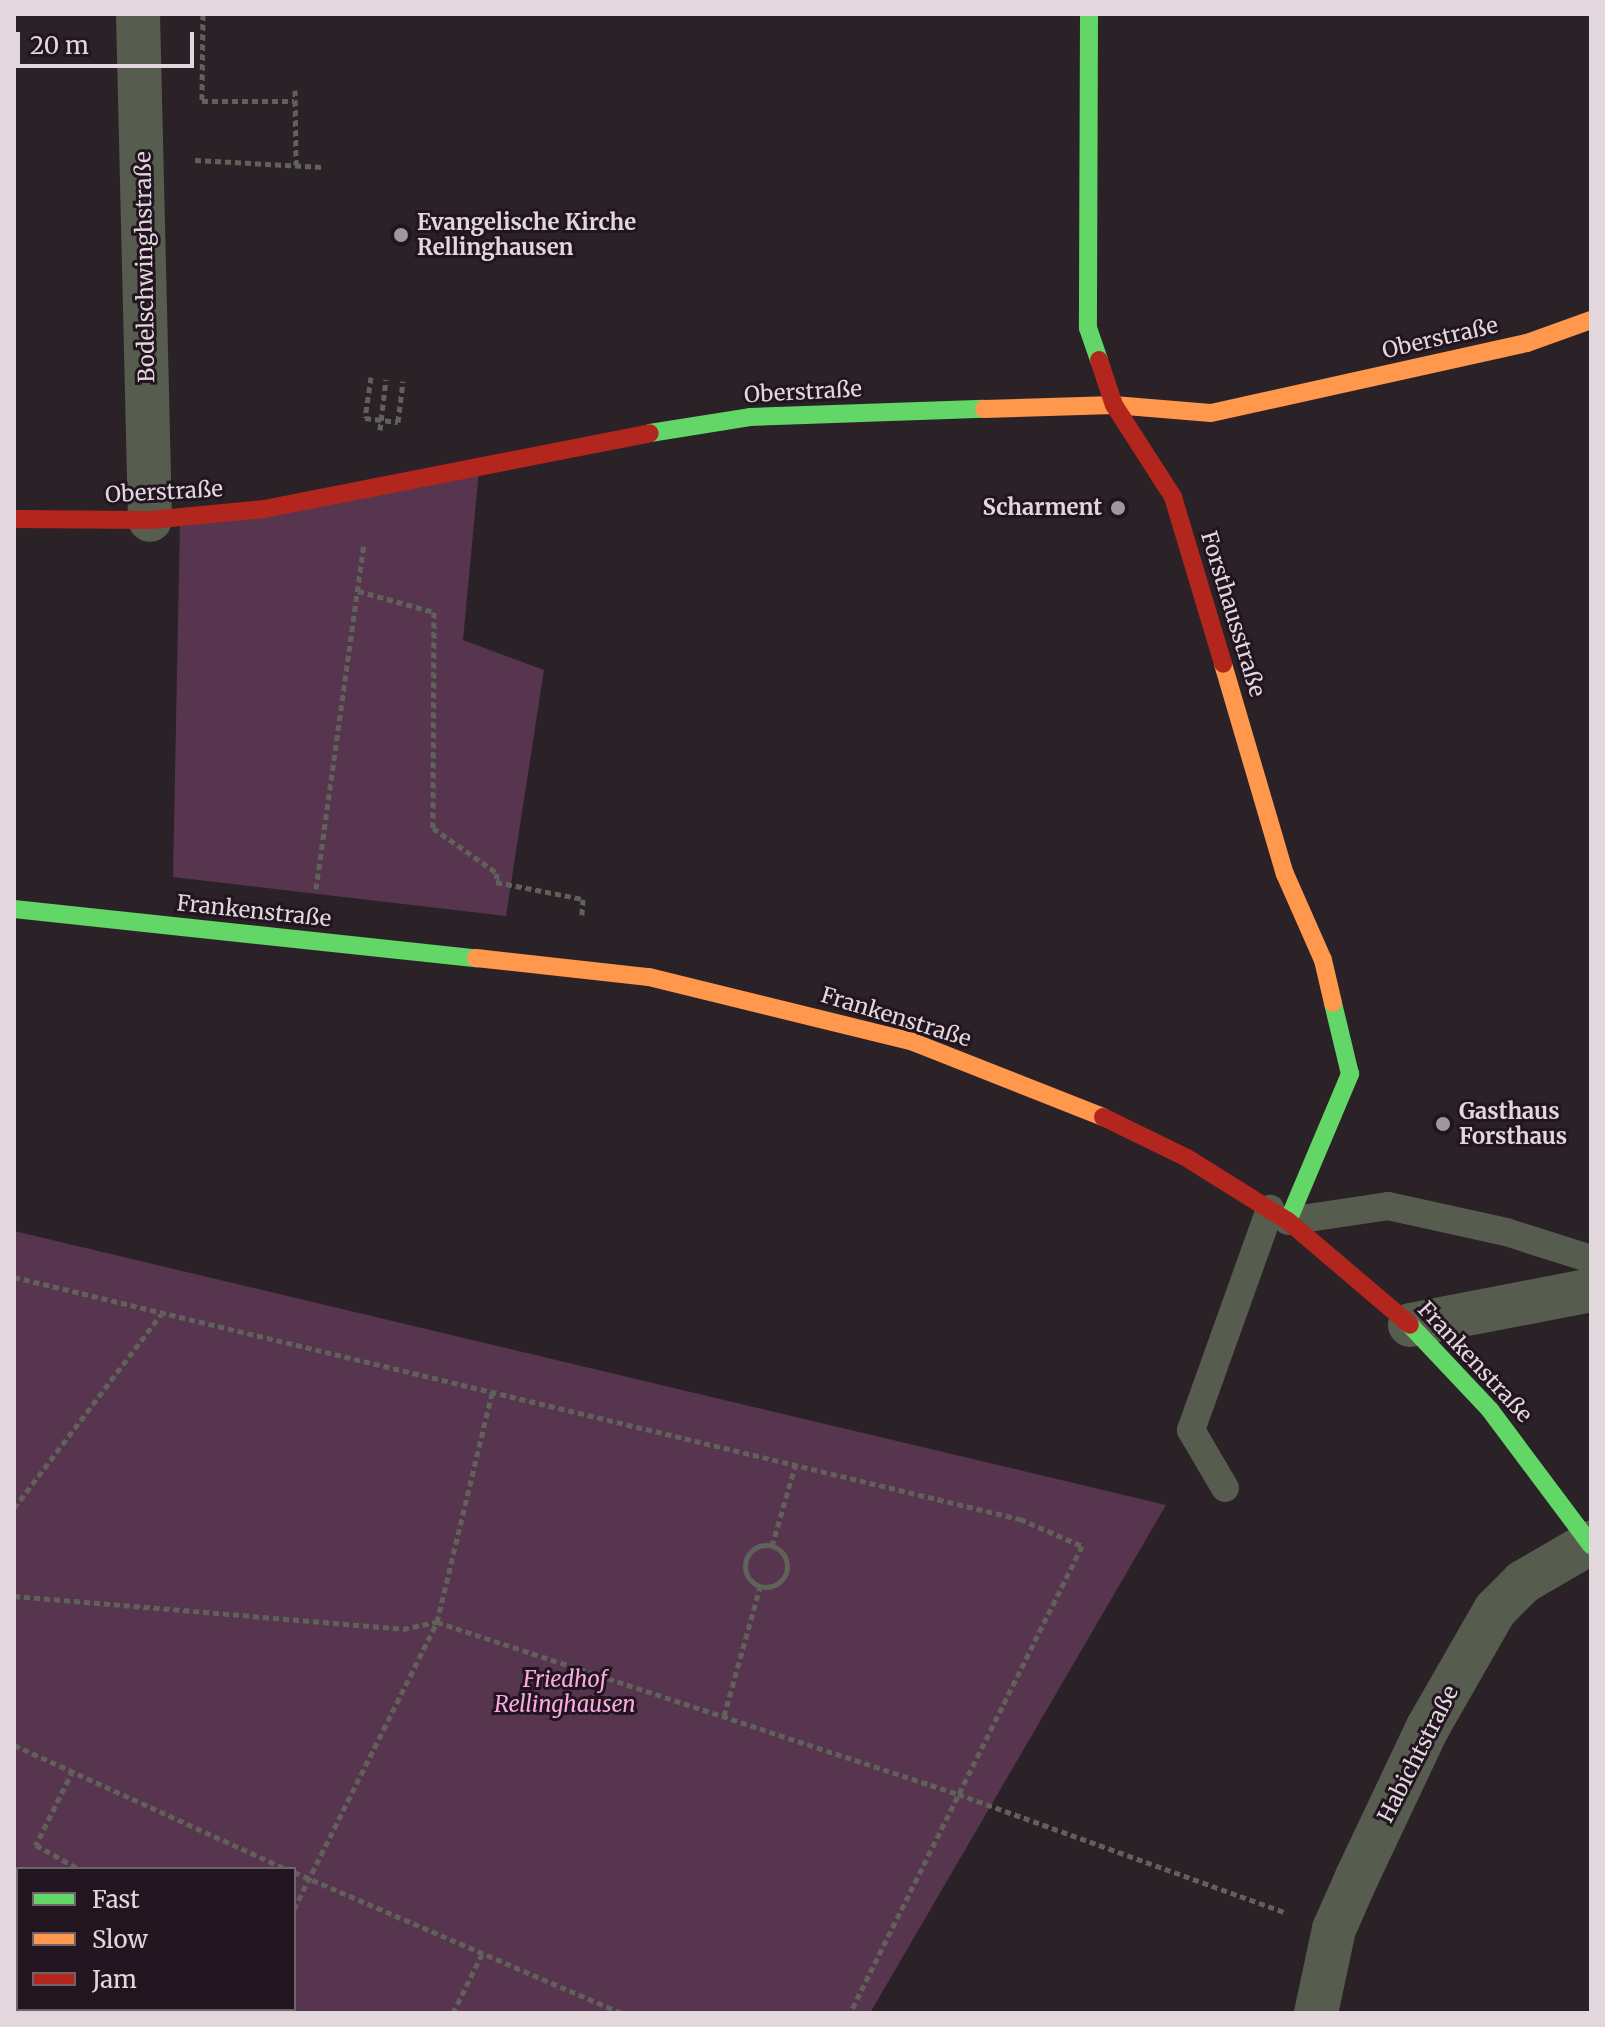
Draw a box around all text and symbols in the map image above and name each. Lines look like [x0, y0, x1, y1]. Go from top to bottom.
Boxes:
scale bar [20, 16, 198, 66]
text: 20 m [30, 30, 89, 61]
street label: Bodelschwinghstraße [130, 151, 160, 383]
place label: Evangelische Kirche Rellinghausen [417, 209, 636, 260]
marker: Evangelische Kirche Rellinghausen [392, 226, 410, 244]
street label: Oberstraße [1380, 312, 1500, 364]
street label: Oberstraße [743, 376, 863, 408]
street label: Oberstraße [104, 476, 224, 508]
place label: Scharment [983, 495, 1102, 521]
marker: Scharment [1109, 499, 1127, 517]
street label: Forsthausstraße [1195, 528, 1271, 700]
street label: Frankenstraße [175, 890, 333, 932]
street label: Frankenstraße [818, 982, 974, 1052]
place label: Gasthaus Forsthaus [1459, 1098, 1567, 1150]
marker: Gasthaus Forsthaus [1434, 1115, 1452, 1133]
street label: Frankenstraße [1412, 1296, 1538, 1428]
park label: Friedhof Rellinghausen [494, 1666, 636, 1718]
street label: Habichtstraße [1372, 1681, 1464, 1827]
legend [16, 1867, 296, 2011]
text: Fast [92, 1884, 140, 1915]
text: Slow [92, 1924, 148, 1955]
text: Jam [92, 1964, 137, 1995]

